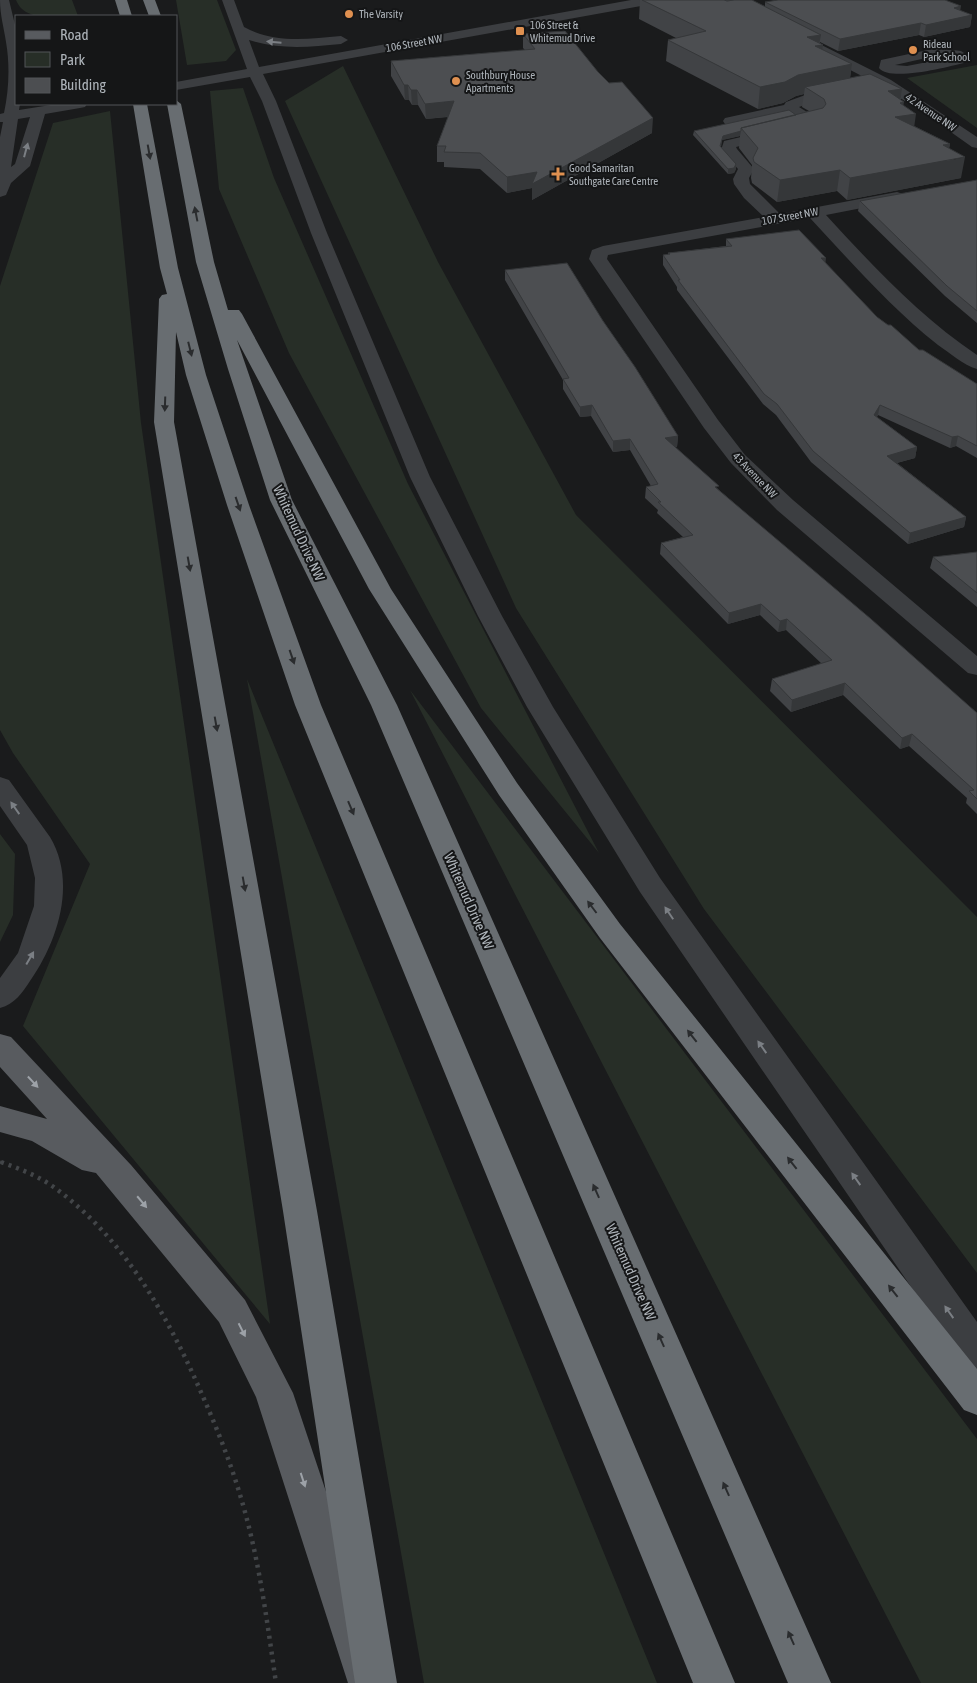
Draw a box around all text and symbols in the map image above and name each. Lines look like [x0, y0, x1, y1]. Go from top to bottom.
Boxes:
marker: The Varsity [343, 8, 355, 20]
place label: The Varsity [359, 8, 403, 20]
legend [15, 15, 178, 105]
place label: 106 Street & Whitemud Drive [530, 19, 595, 44]
marker: 106 Street & Whitemud Drive [514, 25, 526, 37]
text: Road [60, 26, 89, 43]
street label: 106 Street NW [385, 32, 443, 54]
one-way arrow [266, 38, 282, 46]
place label: Rideau Park School [923, 38, 970, 63]
marker: Rideau Park School [907, 44, 919, 56]
text: Park [60, 51, 85, 68]
place label: Southbury House Apartments [466, 69, 535, 94]
marker: Southbury House Apartments [450, 75, 462, 87]
text: Building [60, 76, 106, 93]
street label: 42 Avenue NW [903, 91, 959, 133]
one-way arrow [23, 142, 31, 157]
one-way arrow [145, 144, 153, 160]
place label: Good Samaritan Southgate Care Centre [569, 162, 658, 187]
marker: Good Samaritan Southgate Care Centre [551, 167, 565, 181]
street label: 107 Street NW [761, 205, 819, 227]
one-way arrow [192, 206, 200, 222]
one-way arrow [186, 341, 194, 356]
one-way arrow [160, 396, 168, 412]
street label: 43 Avenue NW [730, 450, 780, 500]
street label: Whitemud Drive NW [270, 483, 328, 584]
one-way arrow [234, 497, 242, 512]
one-way arrow [185, 557, 193, 573]
one-way arrow [288, 650, 296, 665]
one-way arrow [213, 717, 221, 733]
one-way arrow [10, 801, 20, 815]
one-way arrow [348, 801, 356, 815]
street label: Whitemud Drive NW [441, 851, 498, 952]
one-way arrow [240, 877, 248, 893]
one-way arrow [587, 900, 597, 914]
one-way arrow [664, 906, 674, 920]
one-way arrow [25, 952, 34, 965]
one-way arrow [686, 1029, 697, 1042]
one-way arrow [757, 1040, 767, 1054]
one-way arrow [27, 1075, 39, 1087]
one-way arrow [787, 1157, 798, 1170]
one-way arrow [851, 1172, 861, 1186]
one-way arrow [592, 1184, 600, 1199]
one-way arrow [136, 1196, 147, 1209]
street label: Whitemud Drive NW [603, 1222, 660, 1323]
one-way arrow [887, 1285, 898, 1298]
one-way arrow [944, 1305, 954, 1319]
one-way arrow [238, 1323, 246, 1337]
one-way arrow [656, 1333, 664, 1347]
one-way arrow [299, 1473, 307, 1488]
one-way arrow [721, 1482, 729, 1496]
one-way arrow [786, 1631, 794, 1645]

